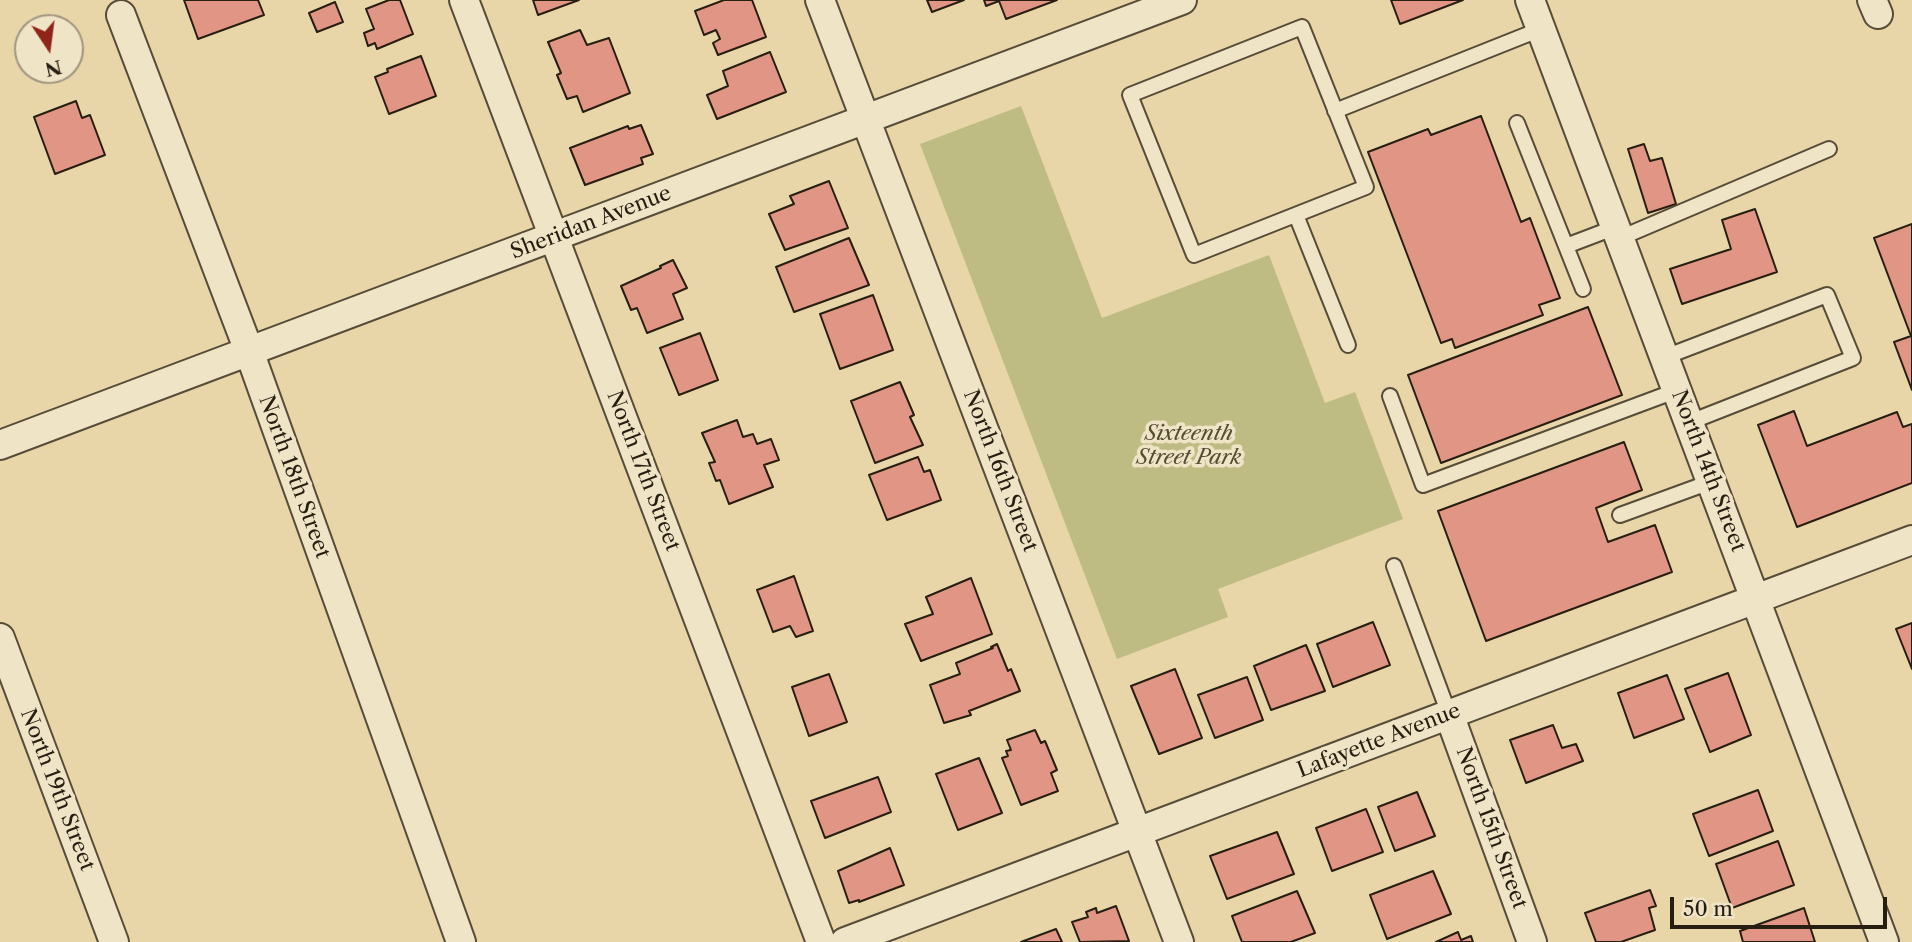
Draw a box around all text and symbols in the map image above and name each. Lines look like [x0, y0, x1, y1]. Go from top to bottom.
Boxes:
north arrow [14, 14, 84, 84]
text: N [43, 55, 64, 81]
street label: Sheridan Avenue [507, 181, 675, 265]
street label: North 16th Street [958, 386, 1042, 556]
street label: North 17th Street [601, 387, 685, 555]
street label: North 14th Street [1666, 387, 1750, 555]
street label: North 18th Street [253, 392, 335, 562]
park label: Sixteenth Street Park [1136, 421, 1242, 471]
street label: Lafayette Avenue [1294, 698, 1464, 784]
street label: North 19th Street [15, 705, 99, 875]
street label: North 15th Street [1450, 744, 1532, 912]
scale bar [1674, 883, 1891, 927]
text: 50 m [1683, 896, 1733, 921]

